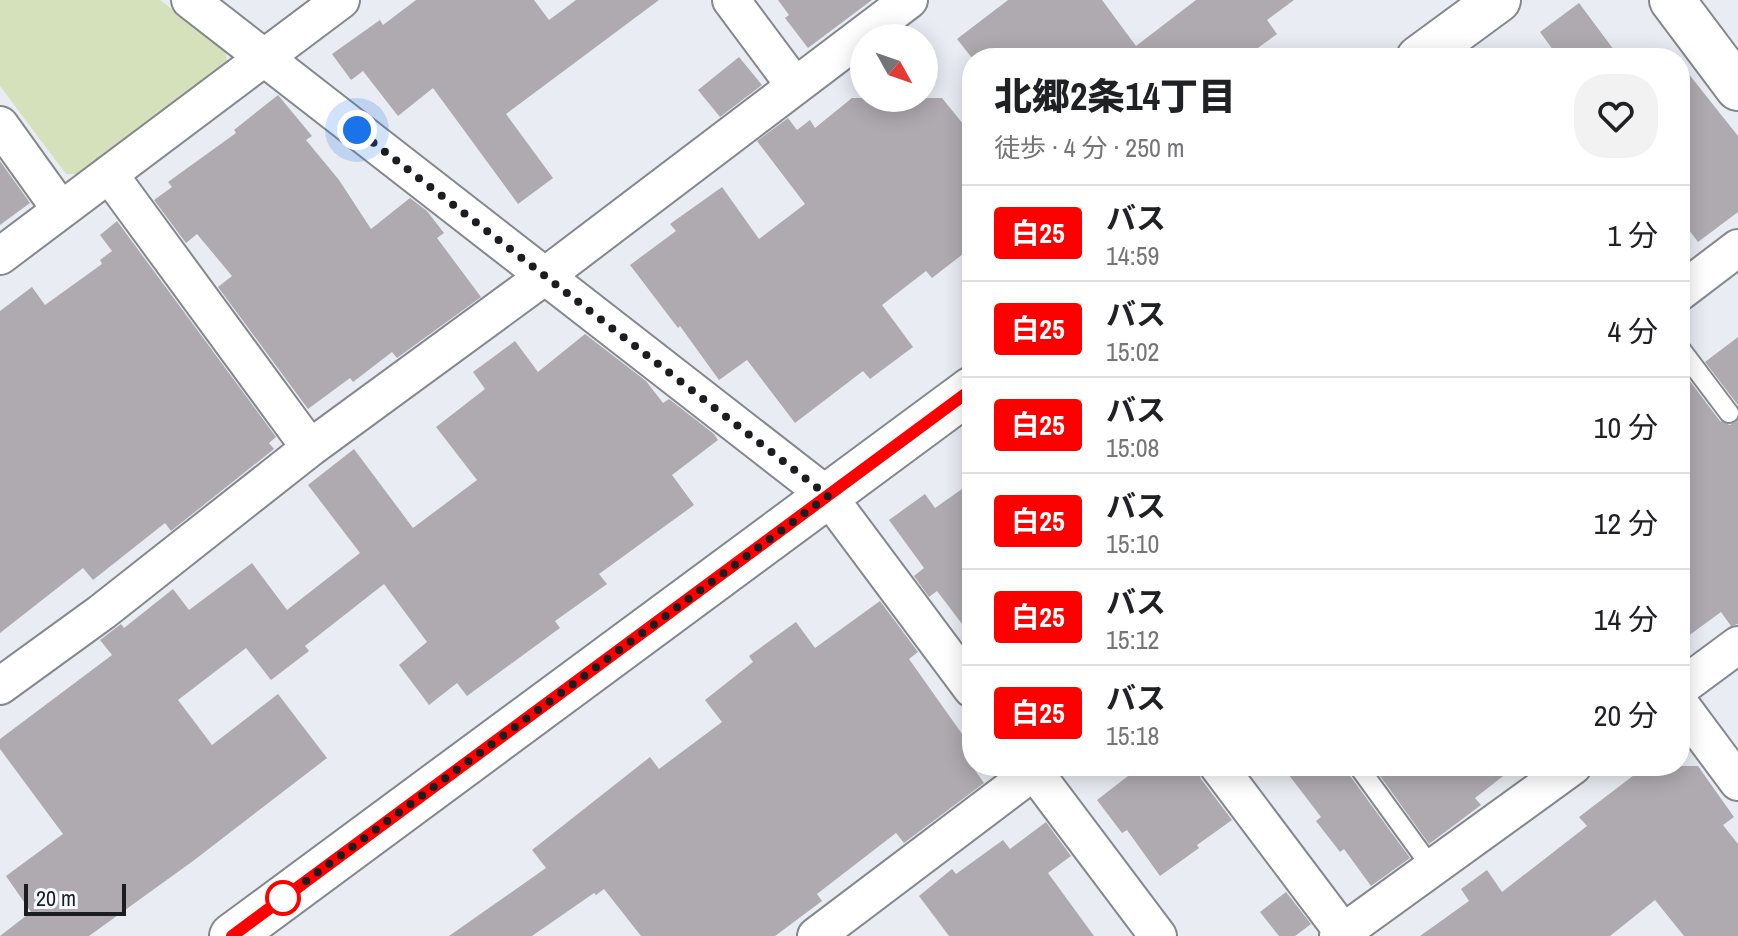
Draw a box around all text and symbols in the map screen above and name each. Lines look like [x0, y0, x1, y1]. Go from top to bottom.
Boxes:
north arrow [850, 24, 938, 112]
map controls [850, 24, 938, 112]
text: 北郷2条14丁目 [994, 71, 1236, 122]
button: heart [1574, 74, 1658, 158]
your location [337, 110, 377, 150]
text: 徒歩 · 4 分 · 250 m [994, 130, 1185, 165]
text: バス [1106, 198, 1166, 238]
text: 白25 [1011, 214, 1065, 252]
text: 1 分 [1607, 215, 1658, 255]
text: 14:59 [1106, 238, 1159, 273]
text: バス [1106, 294, 1166, 334]
text: 白25 [1011, 310, 1065, 348]
text: 4 分 [1607, 311, 1658, 351]
text: 15:02 [1106, 334, 1159, 369]
text: バス [1106, 390, 1166, 430]
text: 白25 [1011, 406, 1065, 444]
text: 10 分 [1594, 407, 1658, 447]
text: 15:08 [1106, 430, 1159, 465]
text: バス [1106, 486, 1166, 526]
text: 白25 [1011, 502, 1065, 540]
text: 12 分 [1594, 503, 1658, 543]
text: 15:10 [1106, 526, 1159, 561]
text: バス [1106, 582, 1166, 622]
text: 白25 [1011, 598, 1065, 636]
text: 14 分 [1594, 599, 1658, 639]
text: 15:12 [1106, 622, 1159, 657]
text: バス [1106, 678, 1166, 718]
text: 白25 [1011, 694, 1065, 732]
text: 20 分 [1594, 695, 1658, 735]
text: 15:18 [1106, 718, 1159, 753]
scale bar [24, 880, 126, 916]
unlabelled marker [266, 881, 300, 915]
text: 20 m [36, 883, 76, 913]

